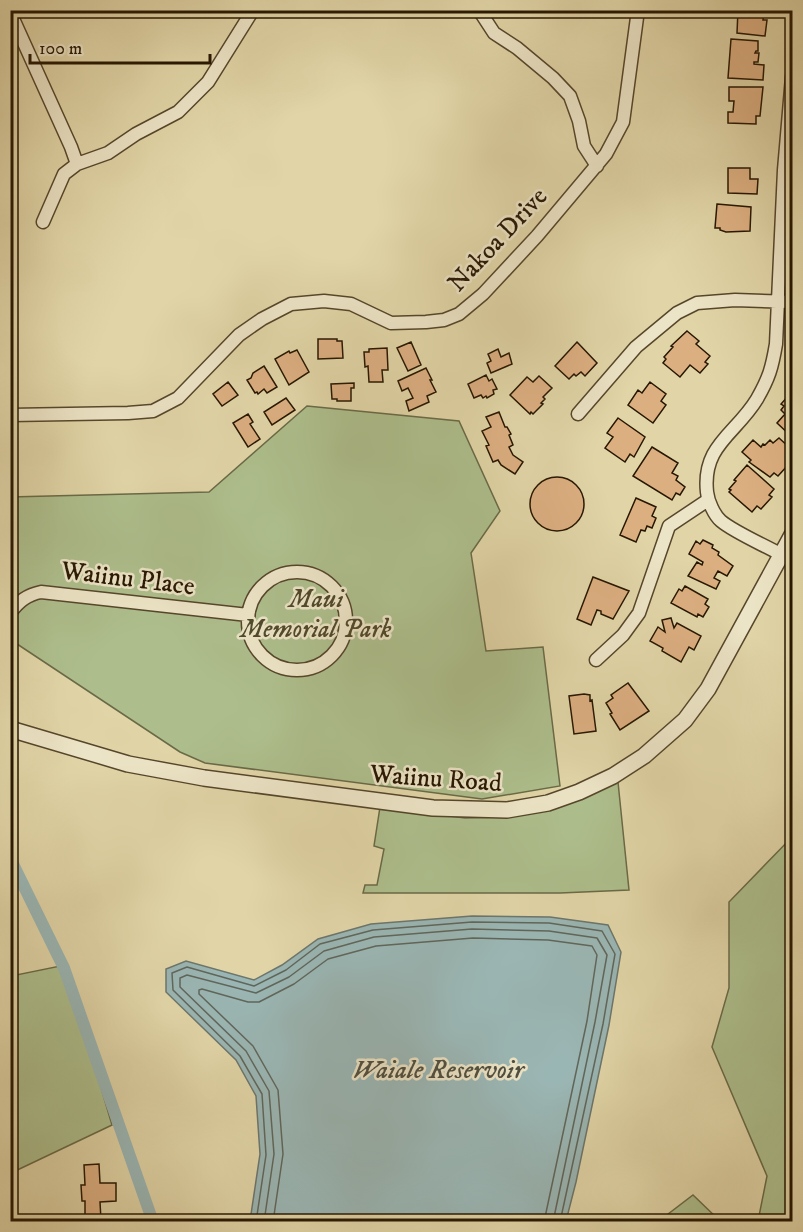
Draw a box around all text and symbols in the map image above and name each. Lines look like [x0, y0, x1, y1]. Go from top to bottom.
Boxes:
scale bar [30, 27, 210, 65]
text: 100 m [39, 38, 82, 60]
street label: Nakoa Drive [441, 181, 555, 299]
street label: Waiinu Place [58, 554, 197, 604]
park label: Maui Memorial Park [239, 583, 392, 646]
street label: Waiinu Road [368, 758, 503, 800]
water label: Waiale Reservoir [352, 1053, 526, 1087]

